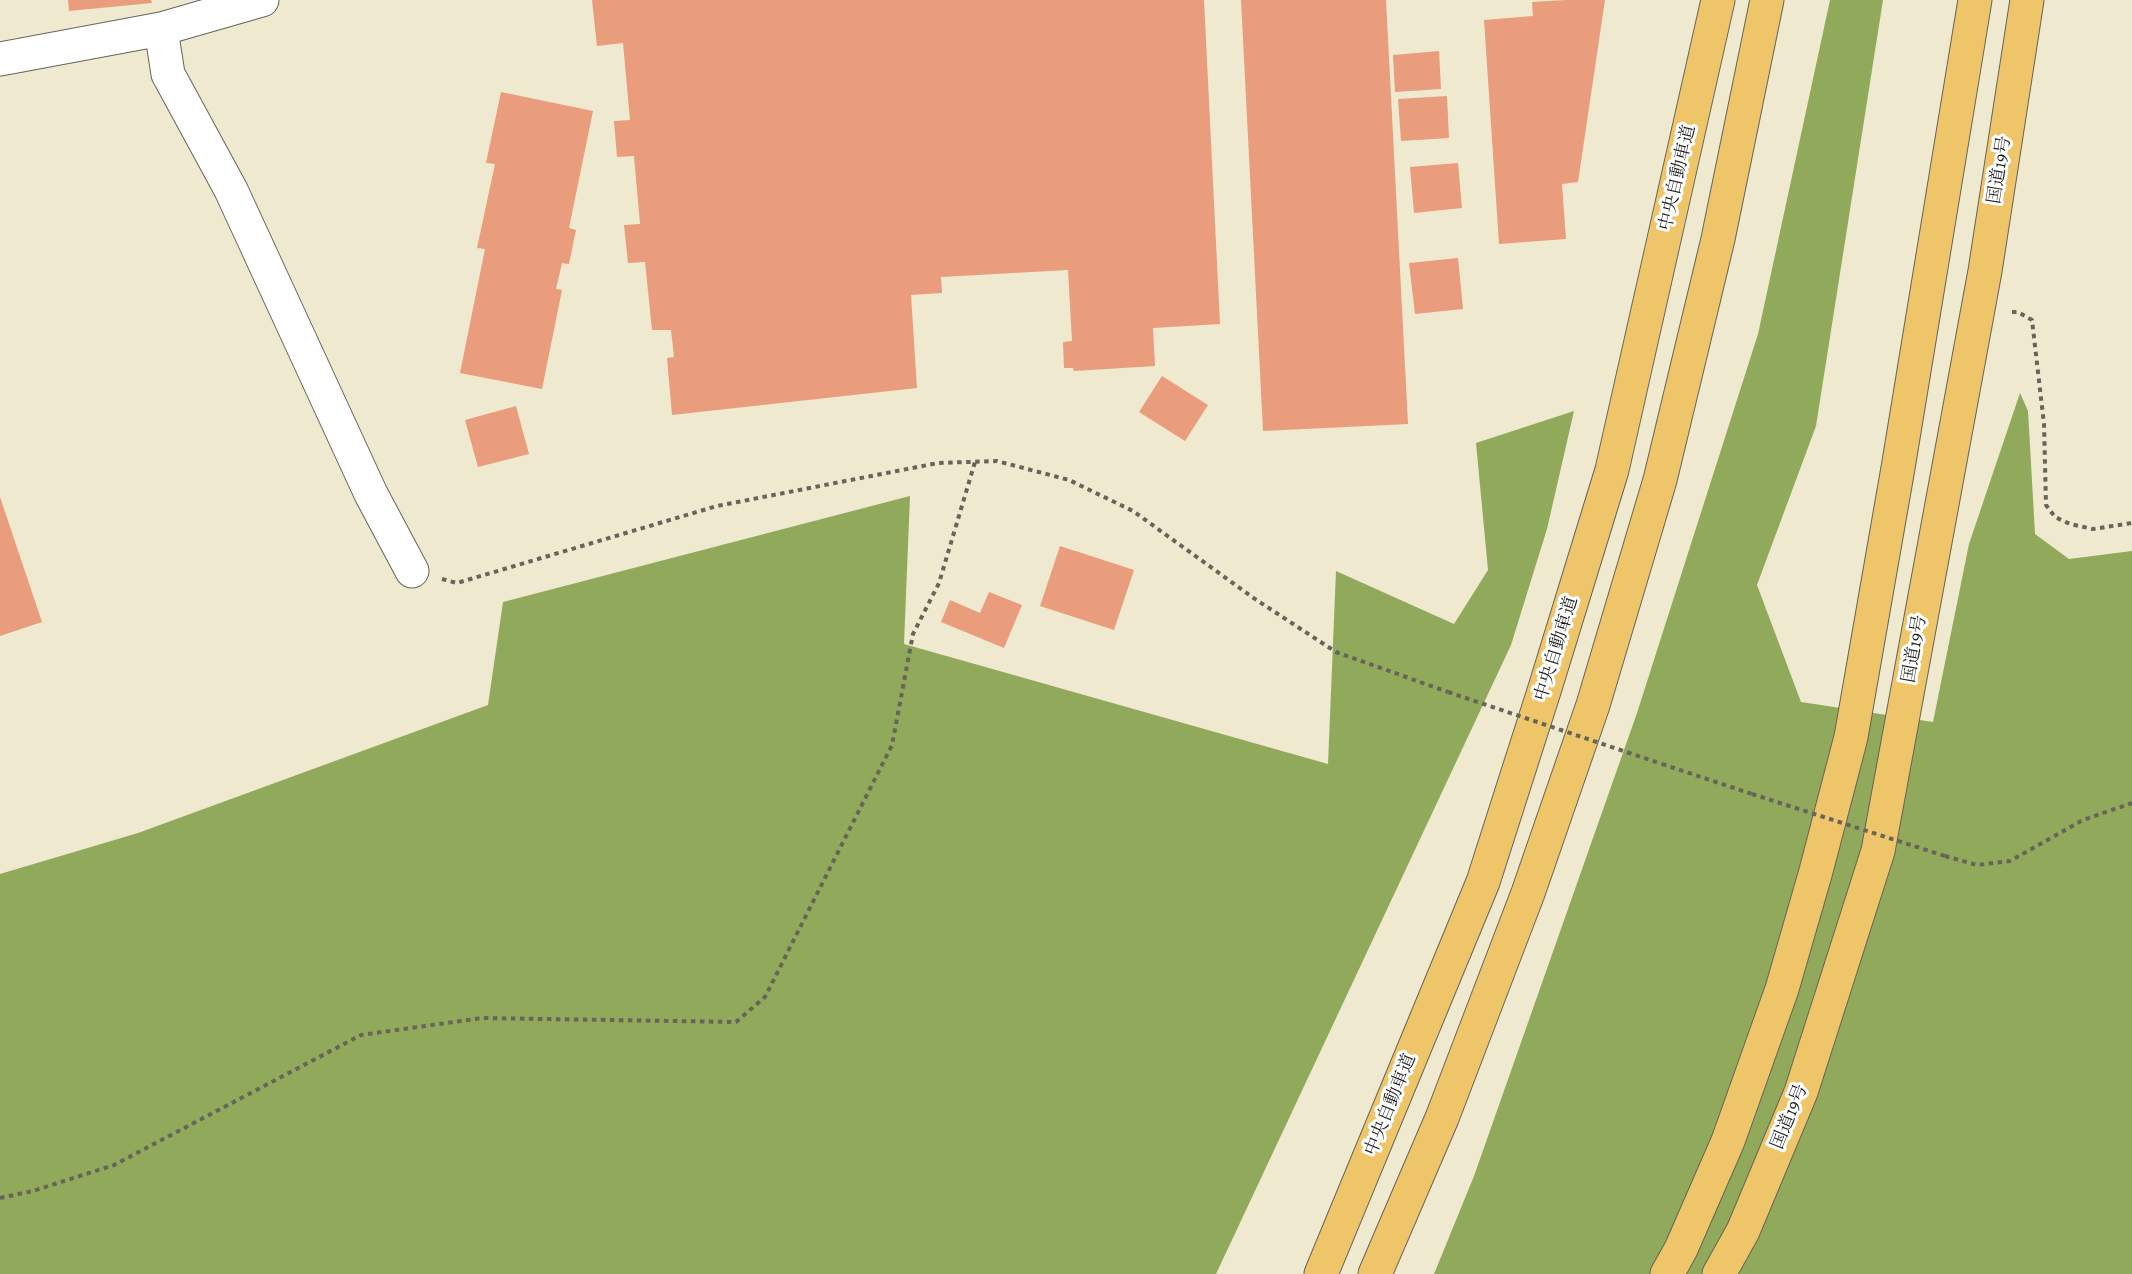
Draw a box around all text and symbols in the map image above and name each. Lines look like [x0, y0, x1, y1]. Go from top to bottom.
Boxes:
street label: 中央自動車道 [1655, 123, 1701, 233]
street label: 国道19号 [1984, 135, 2016, 205]
street label: 中央自動車道 [1531, 594, 1583, 704]
street label: 国道19号 [1898, 613, 1932, 685]
street label: 中央自動車道 [1361, 1051, 1421, 1159]
street label: 国道19号 [1767, 1081, 1813, 1153]

